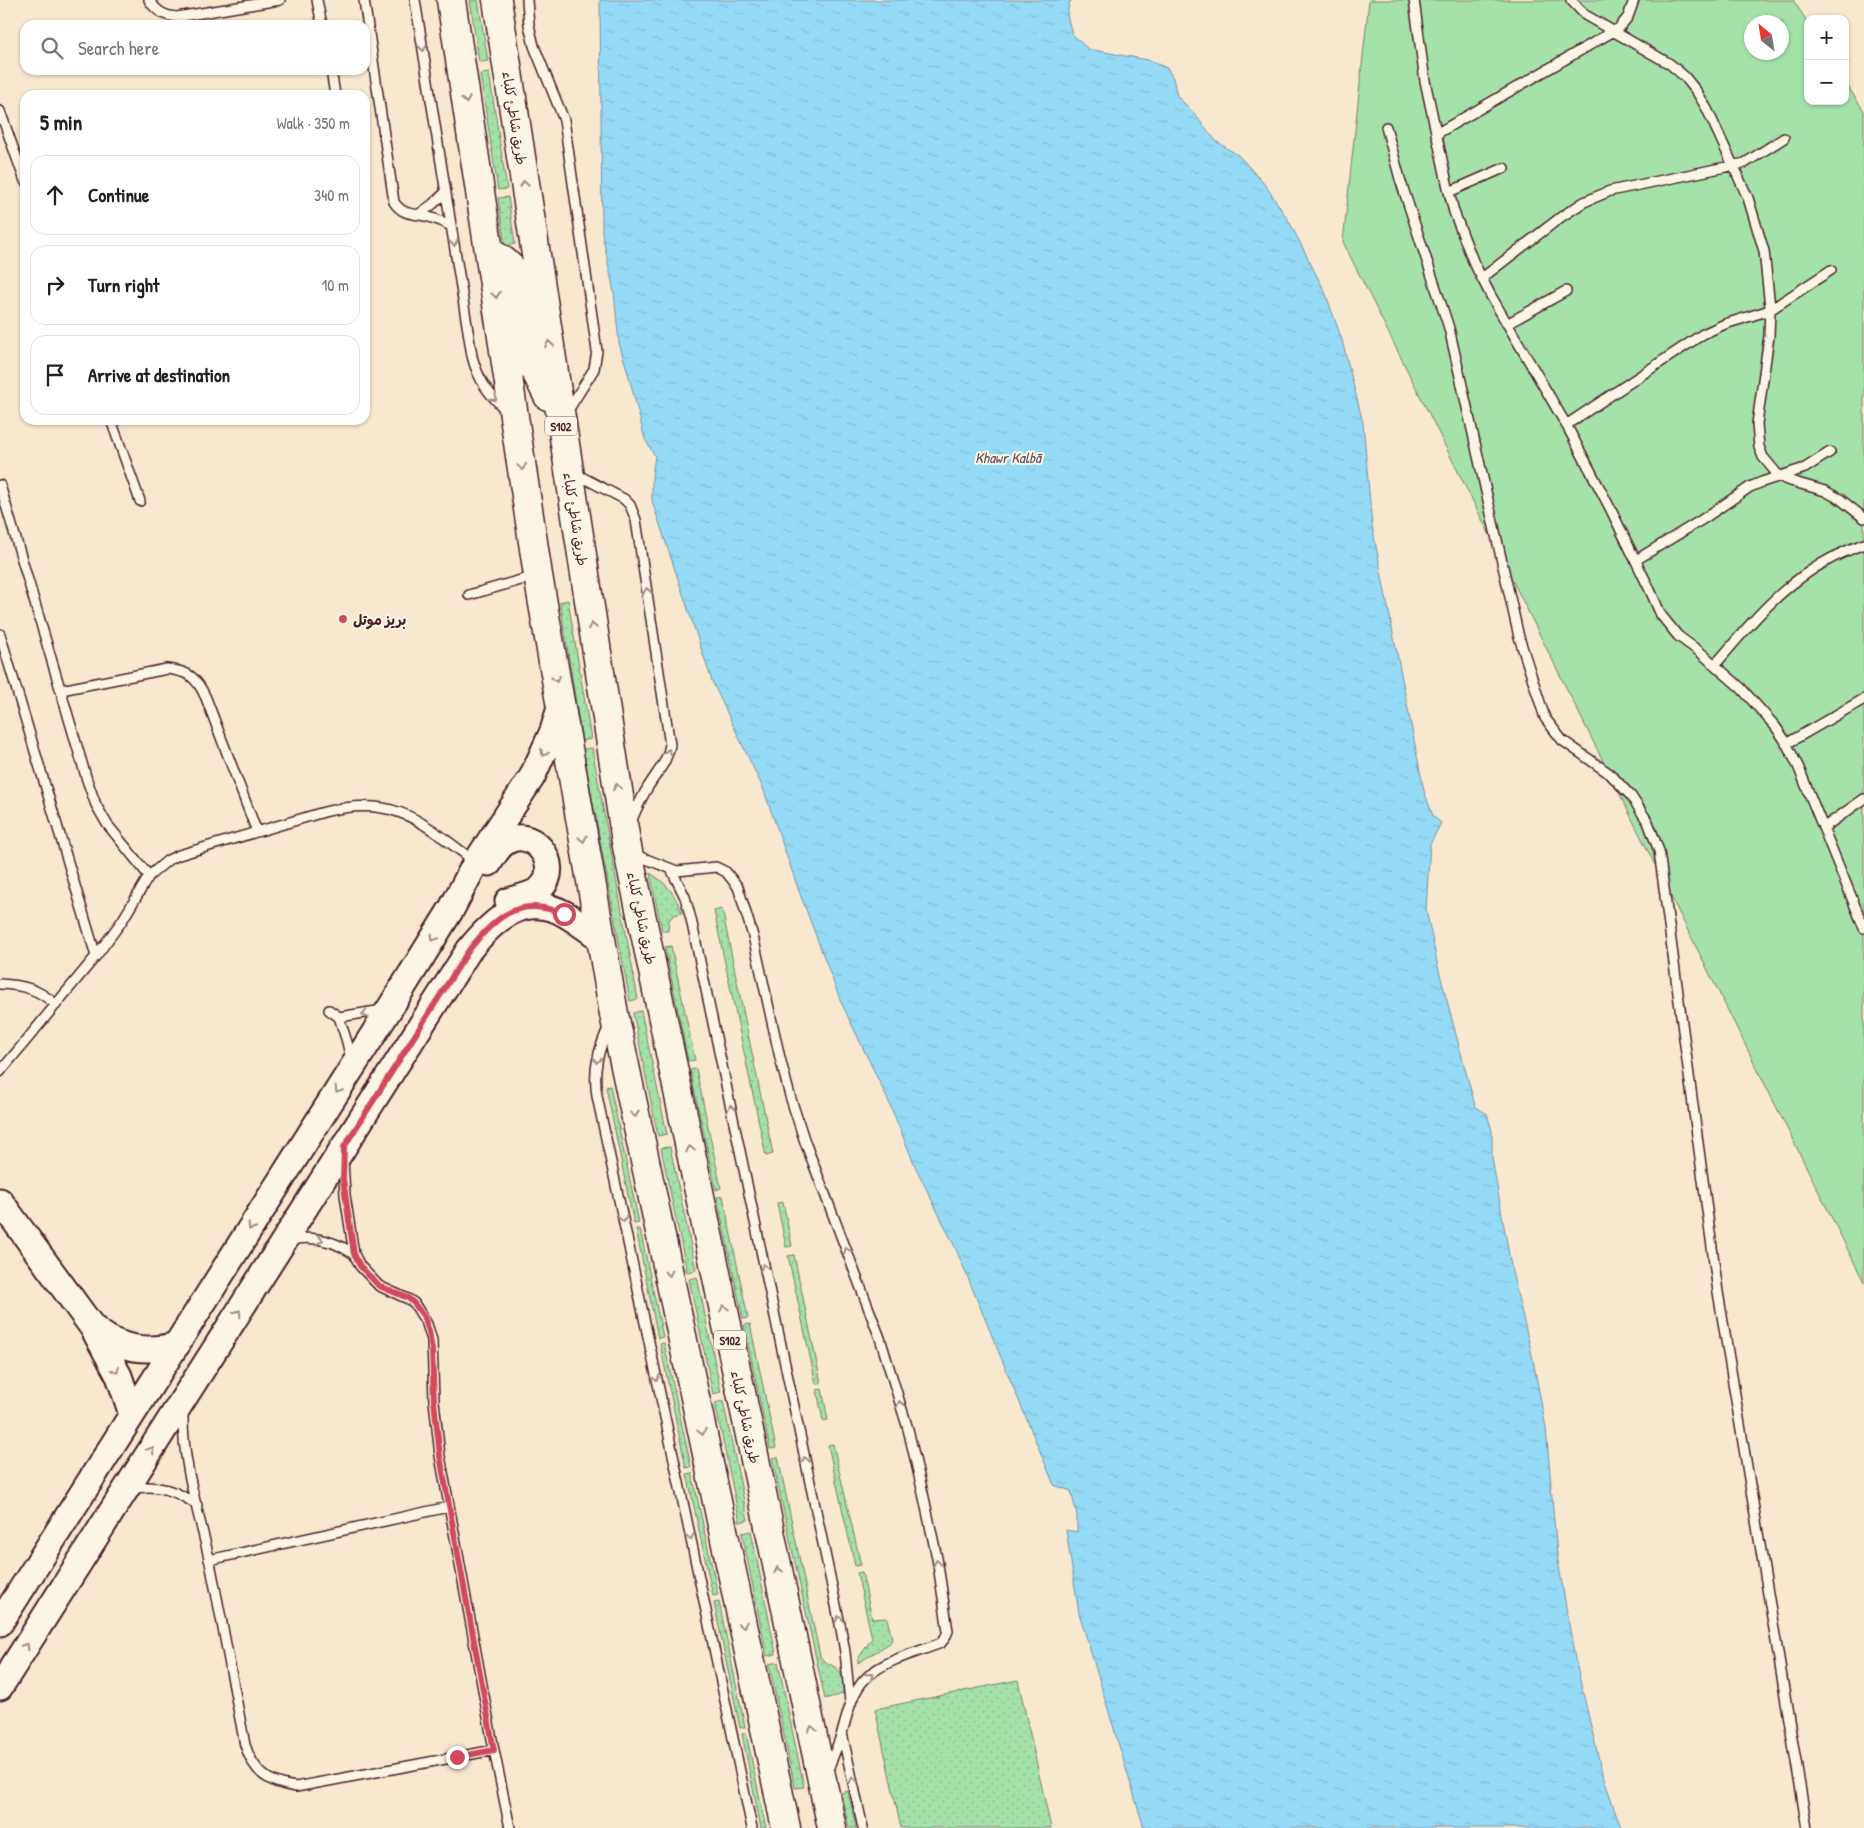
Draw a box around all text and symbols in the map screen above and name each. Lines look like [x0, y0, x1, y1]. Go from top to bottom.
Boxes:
north arrow [1744, 15, 1789, 60]
map controls [1804, 15, 1849, 105]
button: + [1804, 15, 1849, 60]
search box [20, 20, 370, 75]
icon: search [38, 34, 66, 62]
text: Search here [78, 35, 159, 61]
one-way arrow [417, 44, 427, 53]
button: − [1804, 60, 1849, 105]
street label: طريق شاطئ كلباء [497, 70, 532, 166]
one-way arrow [461, 96, 471, 104]
text: 5 min [40, 108, 82, 137]
text: Walk · 350 m [277, 112, 350, 134]
one-way arrow [520, 179, 530, 188]
icon: ahead [41, 181, 69, 209]
text: Continue [88, 182, 149, 208]
text: 340 m [314, 184, 349, 206]
one-way arrow [448, 239, 458, 248]
icon: right [41, 271, 69, 299]
text: Turn right [88, 272, 159, 298]
text: 10 m [321, 274, 349, 296]
one-way arrow [490, 291, 500, 300]
one-way arrow [544, 340, 554, 349]
icon: arrive [41, 361, 69, 389]
text: Arrive at destination [88, 362, 230, 388]
one-way arrow [488, 392, 497, 401]
road number: S102 [545, 416, 577, 436]
water label: Khawr Kalbā [975, 447, 1043, 468]
one-way arrow [516, 462, 526, 471]
street label: طريق شاطئ كلباء [558, 471, 593, 567]
one-way arrow [643, 587, 653, 595]
place label: بريز موتل [353, 610, 406, 630]
marker: بريز موتل [337, 613, 349, 625]
one-way arrow [588, 622, 598, 630]
one-way arrow [550, 675, 560, 683]
one-way arrow [662, 747, 673, 756]
one-way arrow [539, 748, 550, 757]
one-way arrow [613, 782, 623, 791]
one-way arrow [578, 835, 588, 844]
street label: طريق شاطئ كلباء [622, 870, 661, 966]
route start [553, 903, 576, 926]
one-way arrow [430, 932, 440, 941]
one-way arrow [360, 1009, 369, 1019]
one-way arrow [592, 1055, 603, 1064]
one-way arrow [335, 1085, 344, 1094]
one-way arrow [726, 1104, 737, 1112]
one-way arrow [629, 1109, 640, 1118]
one-way arrow [686, 1145, 696, 1153]
one-way arrow [617, 1215, 627, 1224]
one-way arrow [248, 1222, 257, 1231]
one-way arrow [316, 1235, 325, 1245]
one-way arrow [843, 1247, 853, 1256]
one-way arrow [760, 1263, 770, 1271]
one-way arrow [663, 1268, 674, 1277]
one-way arrow [719, 1304, 729, 1312]
one-way arrow [232, 1309, 242, 1318]
road number: S102 [714, 1330, 746, 1350]
one-way arrow [110, 1364, 120, 1373]
street label: طريق شاطئ كلباء [726, 1369, 765, 1465]
one-way arrow [650, 1374, 661, 1383]
one-way arrow [896, 1401, 906, 1409]
one-way arrow [697, 1427, 707, 1436]
one-way arrow [145, 1446, 154, 1455]
one-way arrow [800, 1456, 811, 1465]
one-way arrow [684, 1533, 695, 1542]
one-way arrow [933, 1558, 943, 1567]
one-way arrow [774, 1565, 784, 1574]
one-way arrow [834, 1615, 845, 1624]
one-way arrow [737, 1620, 748, 1629]
one-way arrow [20, 1642, 29, 1651]
one-way arrow [864, 1673, 873, 1682]
one-way arrow [807, 1724, 817, 1733]
route end [446, 1746, 469, 1769]
one-way arrow [848, 1776, 859, 1785]

